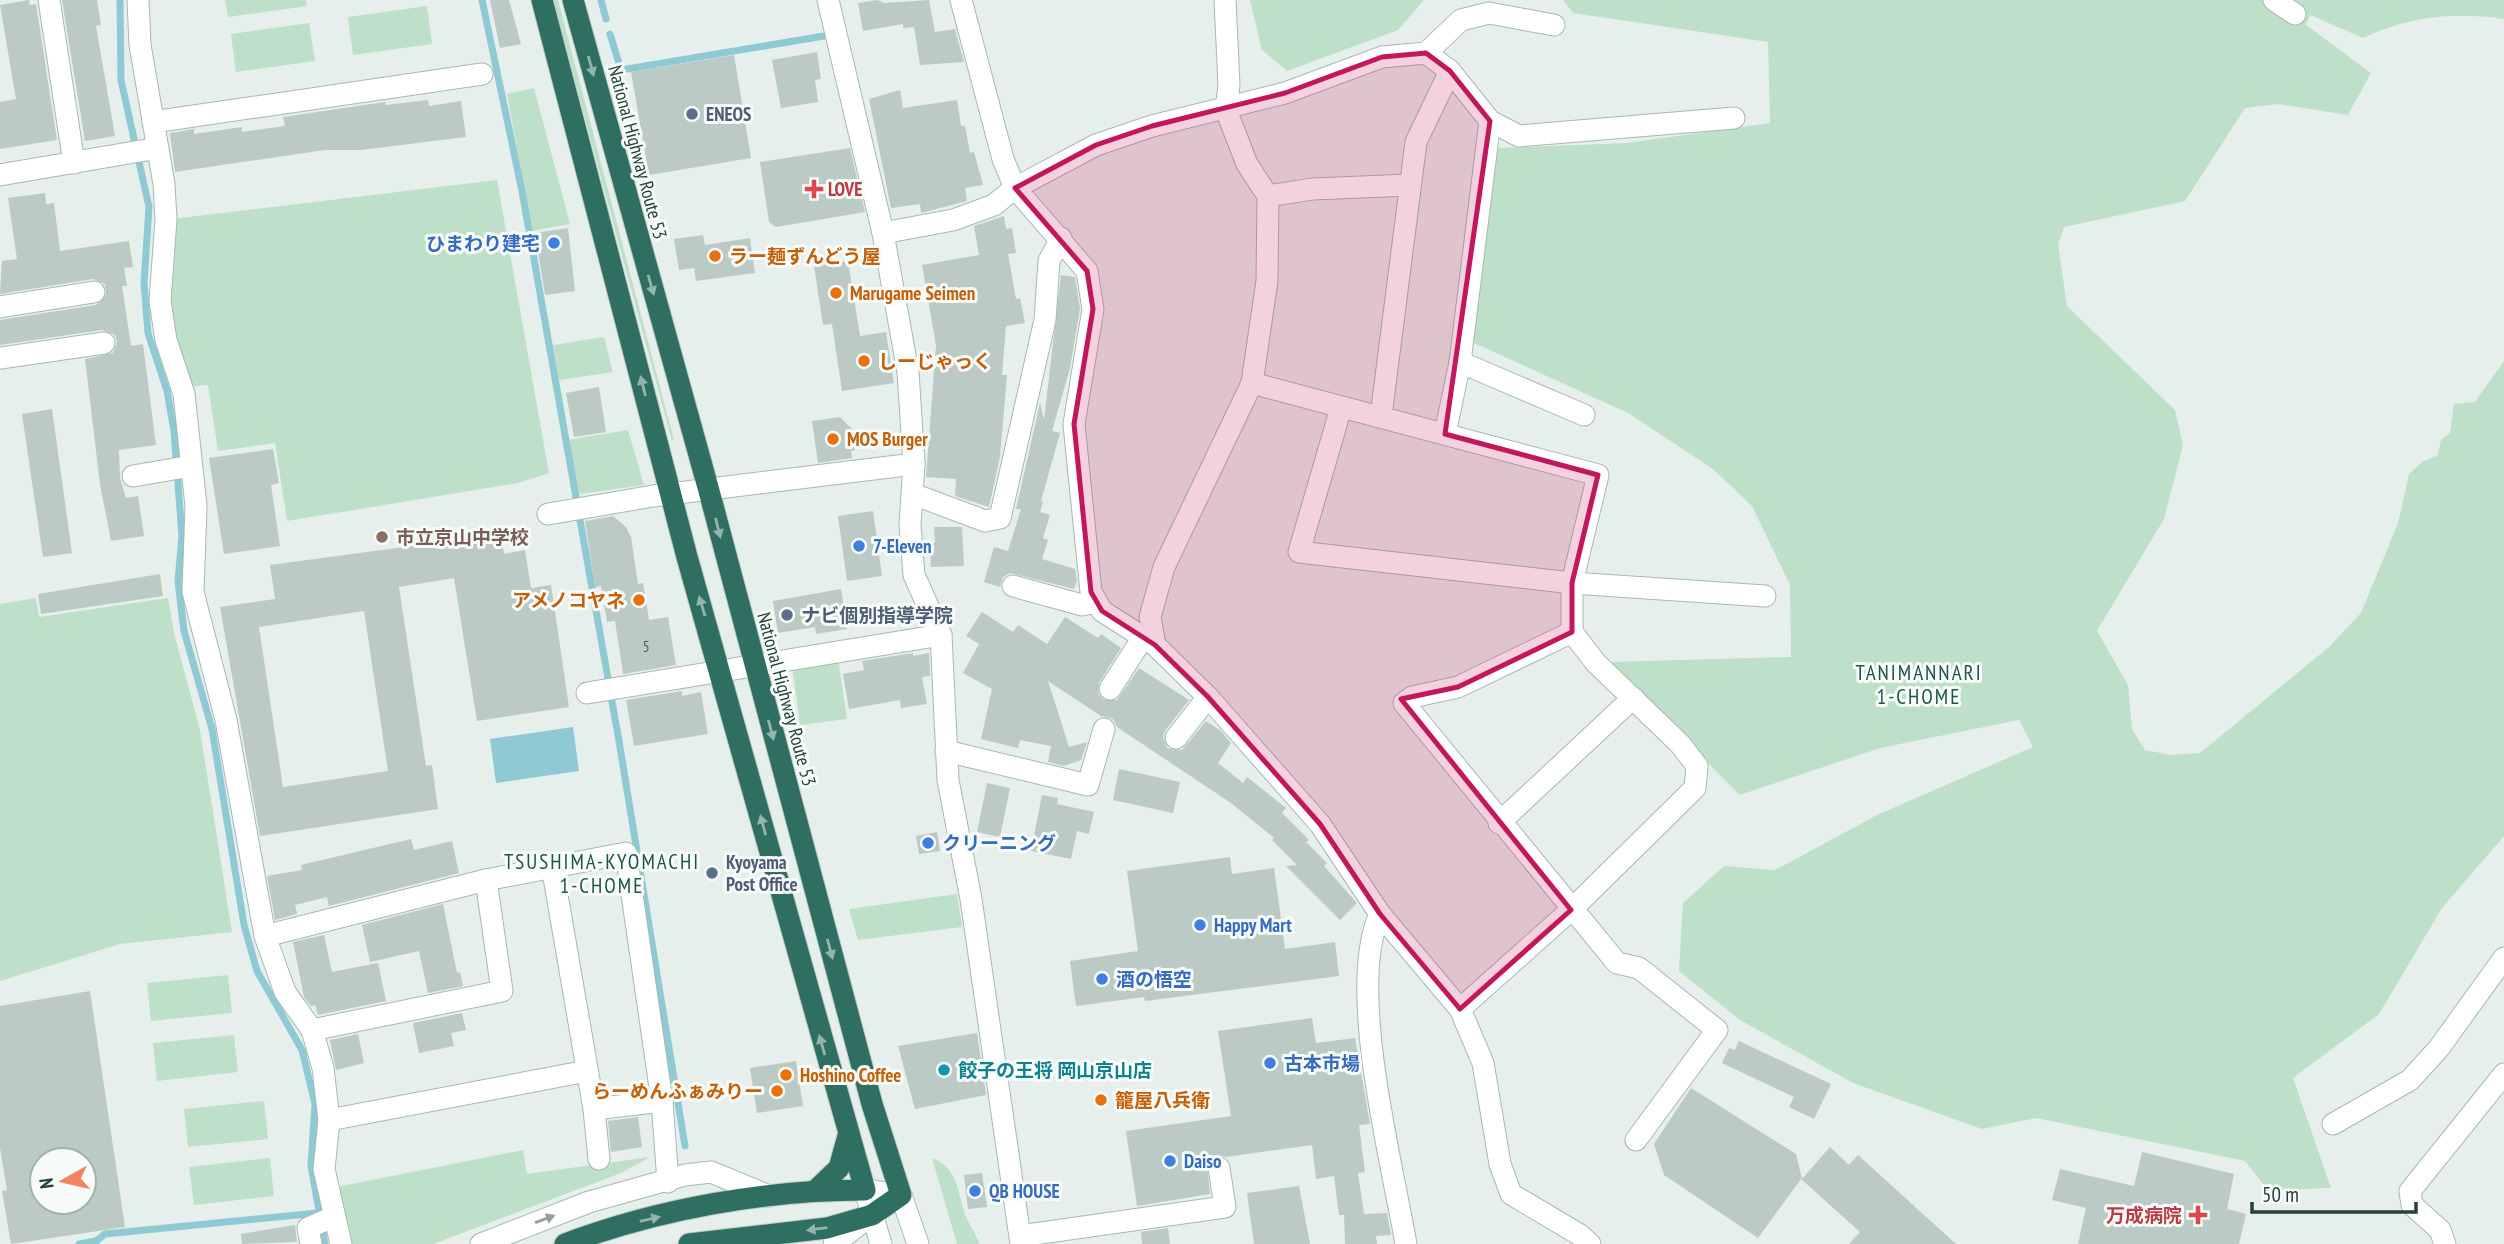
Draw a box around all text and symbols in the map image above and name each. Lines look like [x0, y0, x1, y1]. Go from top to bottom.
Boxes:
one-way arrow [586, 55, 597, 77]
street label: National Highway Route 53 [603, 62, 673, 242]
place label: ENEOS [706, 102, 751, 126]
marker: ENEOS [684, 106, 700, 122]
place label: LOVE [828, 177, 862, 201]
marker: LOVE [806, 181, 822, 197]
place label: ひまわり建宅 [426, 231, 540, 255]
marker: ひまわり建宅 [546, 235, 562, 251]
place label: ラー麺ずんどう屋 [729, 244, 880, 268]
marker: ラー麺ずんどう屋 [707, 248, 723, 264]
one-way arrow [646, 274, 657, 296]
place label: Marugame Seimen [850, 281, 975, 305]
marker: Marugame Seimen [828, 285, 844, 301]
place label: しーじゃっく [878, 349, 992, 373]
marker: しーじゃっく [856, 353, 872, 369]
one-way arrow [637, 375, 648, 397]
place label: MOS Burger [847, 427, 928, 451]
marker: MOS Burger [825, 431, 841, 447]
one-way arrow [713, 517, 724, 539]
place label: 市立京山中学校 [396, 525, 529, 549]
marker: 市立京山中学校 [374, 529, 390, 545]
place label: 7-Eleven [873, 534, 932, 558]
marker: 7-Eleven [851, 538, 867, 554]
place label: アメノコヤネ [512, 588, 625, 612]
marker: アメノコヤネ [631, 592, 647, 608]
one-way arrow [696, 595, 706, 616]
place label: ナビ個別指導学院 [801, 603, 953, 627]
marker: ナビ個別指導学院 [779, 607, 795, 623]
street label: National Highway Route 53 [752, 609, 822, 789]
house number: 5 [642, 636, 650, 656]
district label: TANIMANNARI 1-CHOME [1855, 659, 1983, 710]
one-way arrow [767, 719, 777, 740]
one-way arrow [757, 814, 767, 835]
place label: クリーニング [942, 831, 1056, 855]
marker: クリーニング [920, 835, 936, 851]
district label: TSUSHIMA-KYOMACHI 1-CHOME [504, 848, 700, 899]
place label: Kyoyama Post Office [726, 850, 798, 896]
marker: Kyoyama Post Office [704, 865, 720, 881]
place label: Happy Mart [1214, 913, 1292, 937]
marker: Happy Mart [1192, 917, 1208, 933]
one-way arrow [825, 939, 836, 961]
place label: 酒の悟空 [1116, 967, 1192, 991]
marker: 酒の悟空 [1094, 971, 1110, 987]
one-way arrow [816, 1034, 827, 1056]
place label: 古本市場 [1284, 1051, 1360, 1075]
marker: 古本市場 [1262, 1055, 1278, 1071]
place label: 餃子の王将 岡山京山店 [958, 1058, 1152, 1082]
marker: 餃子の王将 岡山京山店 [936, 1062, 952, 1078]
place label: Hoshino Coffee [800, 1063, 902, 1087]
marker: Hoshino Coffee [778, 1067, 794, 1083]
place label: らーめんふぁみりー [592, 1079, 763, 1103]
marker: らーめんふぁみりー [769, 1083, 785, 1099]
place label: 籠屋八兵衛 [1115, 1088, 1210, 1112]
marker: 籠屋八兵衛 [1093, 1092, 1109, 1108]
north arrow [28, 1146, 98, 1216]
place label: Daiso [1184, 1149, 1221, 1173]
marker: Daiso [1162, 1153, 1178, 1169]
scale bar [2252, 1170, 2416, 1214]
text: N [34, 1177, 59, 1190]
place label: QB HOUSE [989, 1179, 1060, 1203]
text: 50 m [2262, 1181, 2299, 1208]
marker: QB HOUSE [967, 1183, 983, 1199]
place label: 万成病院 [2106, 1203, 2182, 1227]
marker: 万成病院 [2188, 1205, 2208, 1225]
one-way arrow [534, 1213, 555, 1224]
one-way arrow [639, 1213, 661, 1224]
one-way arrow [806, 1223, 828, 1234]

